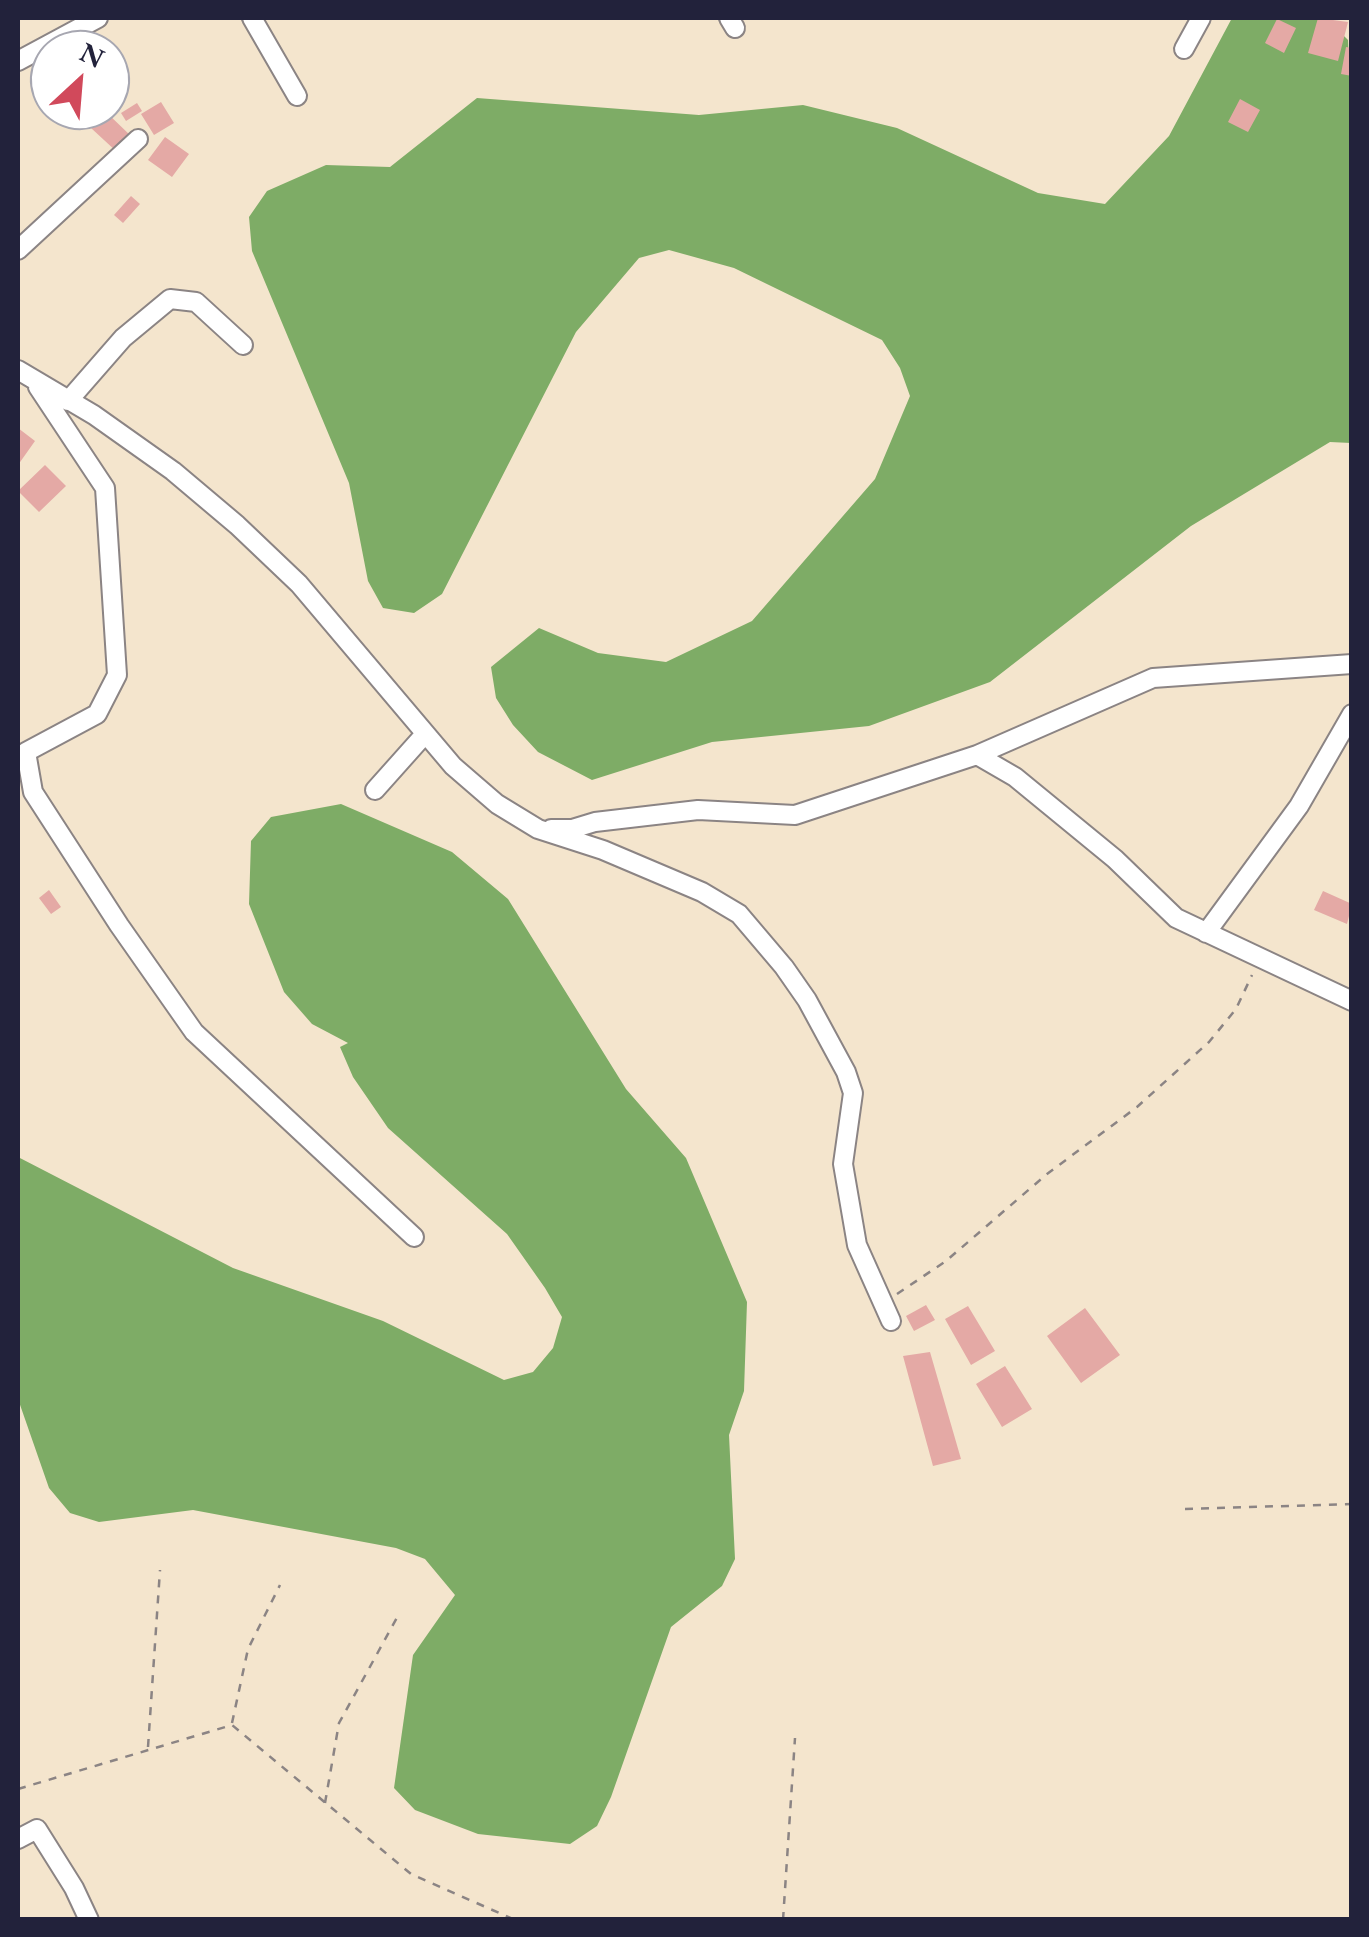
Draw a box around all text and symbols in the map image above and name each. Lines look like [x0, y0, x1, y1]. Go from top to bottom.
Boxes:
north arrow [30, 30, 130, 130]
text: N [74, 34, 110, 76]

